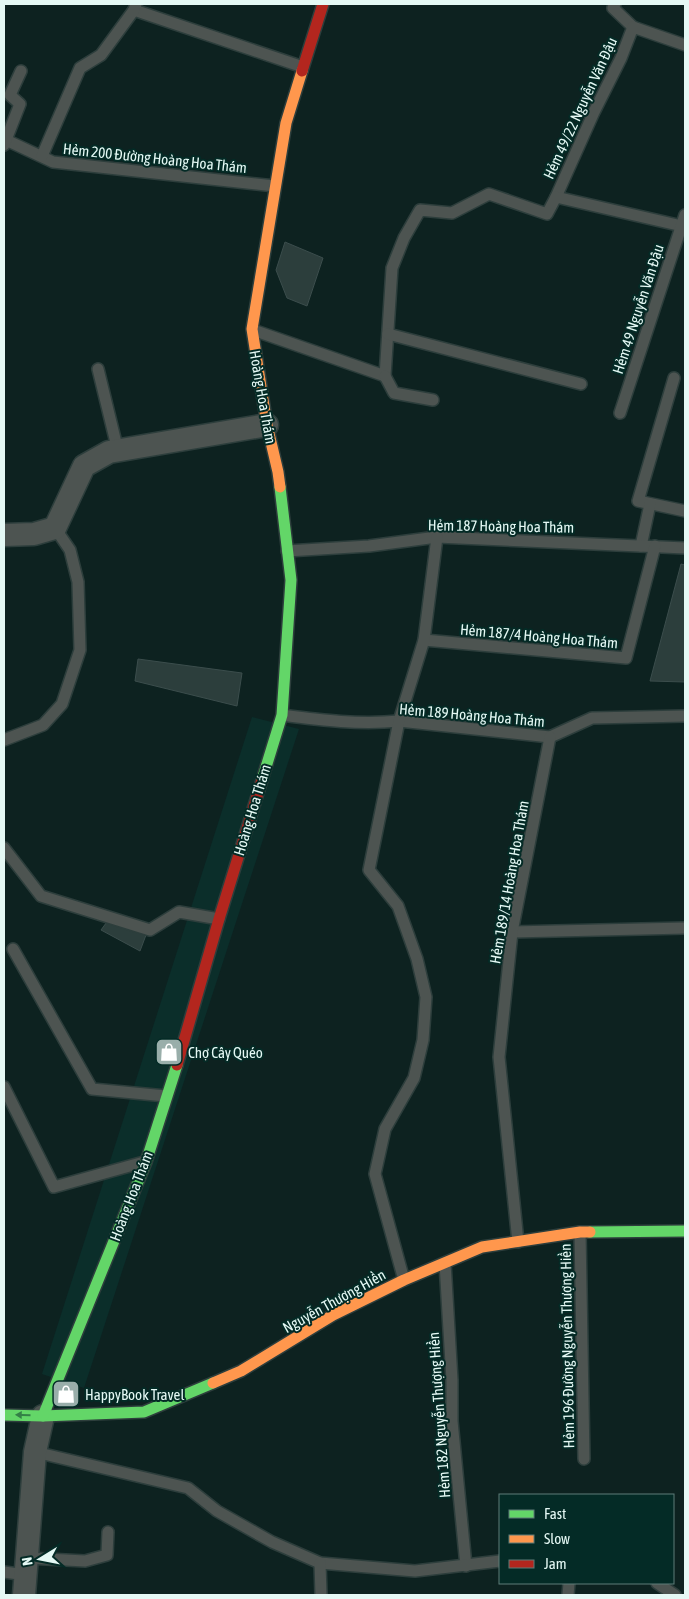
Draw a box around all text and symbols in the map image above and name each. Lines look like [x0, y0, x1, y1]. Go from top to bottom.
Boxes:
street label: Hẻm 49/22 Nguyễn Văn Đậu [540, 35, 620, 181]
street label: Hẻm 200 Đường Hoàng Hoa Thám [62, 140, 248, 176]
street label: Hẻm 49 Nguyễn Văn Đậu [609, 242, 667, 376]
street label: Hoàng Hoa Thám [246, 349, 280, 445]
street label: Hẻm 187 Hoàng Hoa Thám [428, 516, 574, 536]
street label: Hẻm 187/4 Hoàng Hoa Thám [459, 621, 619, 651]
street label: Hẻm 189 Hoàng Hoa Thám [398, 700, 546, 730]
street label: Hoàng Hoa Thám [230, 762, 274, 858]
street label: Hẻm 189/14 Hoàng Hoa Thám [486, 799, 532, 965]
shop icon: Chợ Cây Quéo [154, 1037, 184, 1067]
place label: Chợ Cây Quéo [188, 1044, 263, 1061]
street label: Hoàng Hoa Thám [106, 1149, 156, 1243]
street label: Hẻm 196 Đường Nguyễn Thượng Hiền [557, 1244, 577, 1448]
street label: Nguyễn Thượng Hiền [280, 1266, 388, 1336]
street label: Hẻm 182 Nguyễn Thượng Hiền [425, 1332, 453, 1498]
shop icon: HappyBook Travel [51, 1379, 81, 1409]
place label: HappyBook Travel [85, 1386, 184, 1403]
one-way arrow [15, 1411, 31, 1419]
legend [499, 1494, 674, 1584]
text: Fast [544, 1505, 566, 1522]
text: Slow [544, 1530, 570, 1547]
north arrow [15, 1534, 65, 1584]
text: Jam [544, 1555, 567, 1572]
text: N [19, 1556, 36, 1567]

